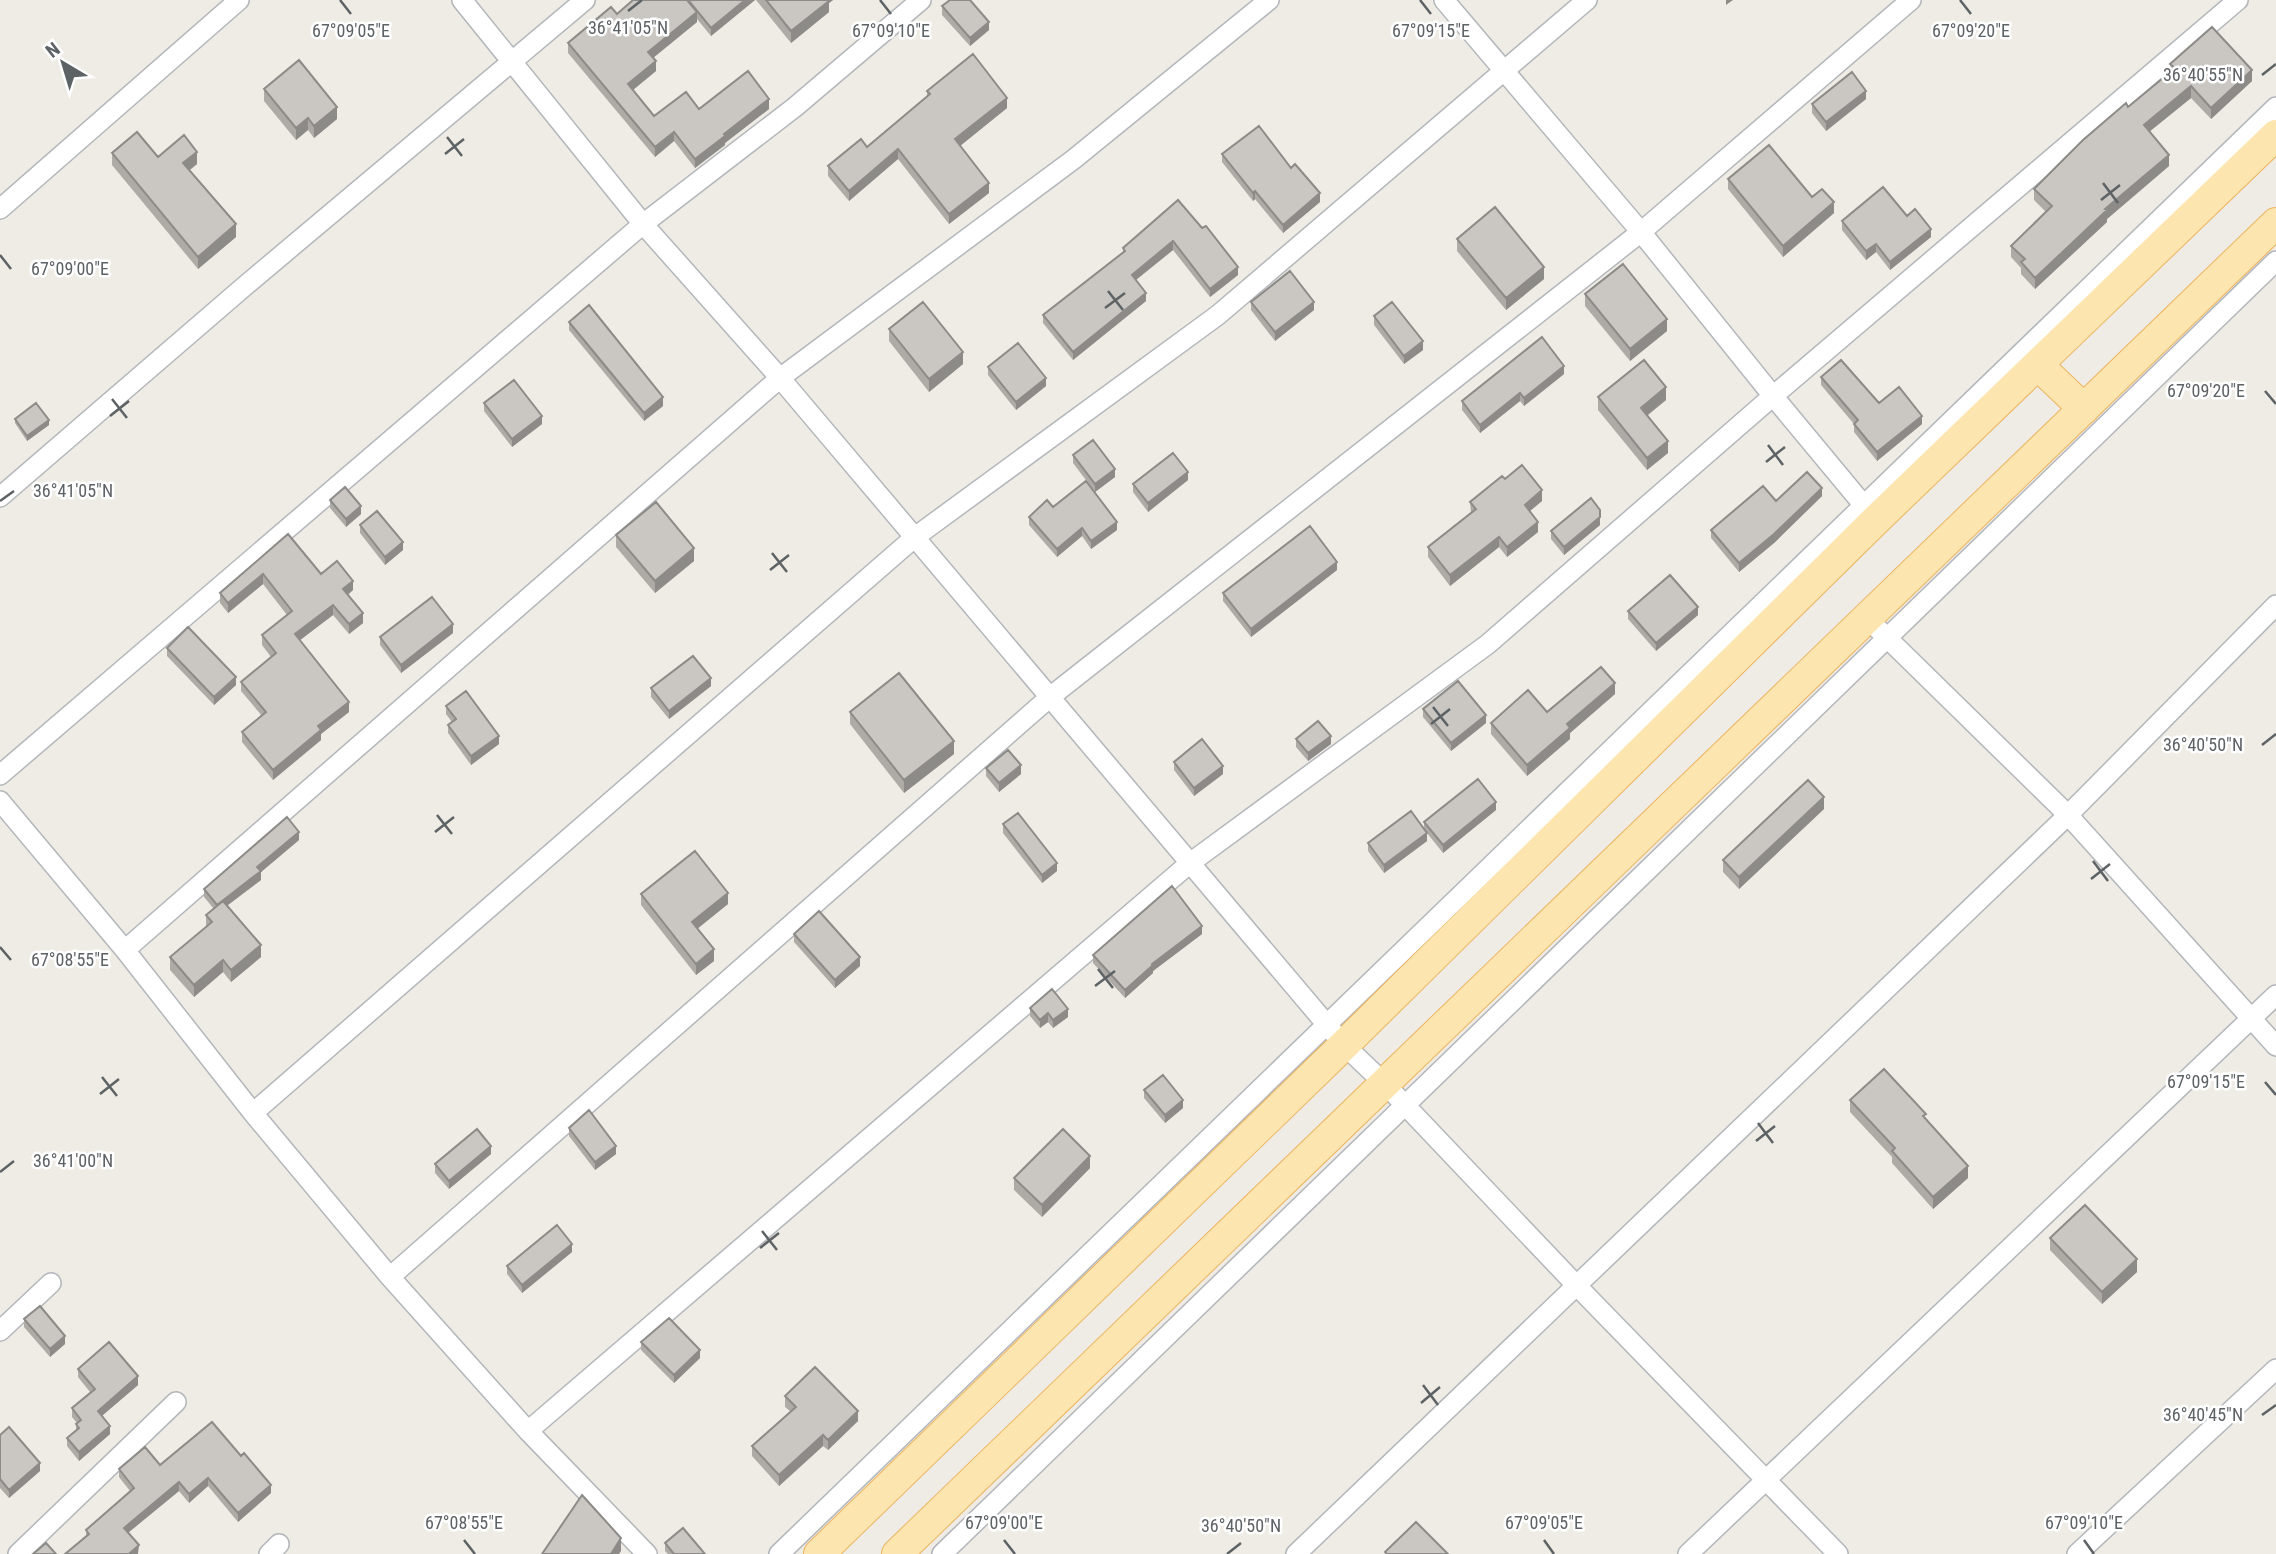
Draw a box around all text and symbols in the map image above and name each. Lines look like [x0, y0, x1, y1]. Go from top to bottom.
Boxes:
text: 36°41'05"N [588, 17, 668, 38]
text: 67°09'05"E [312, 20, 390, 41]
text: 67°09'10"E [852, 20, 930, 41]
text: 67°09'15"E [1392, 20, 1470, 41]
text: 67°09'20"E [1932, 20, 2010, 41]
north arrow [28, 28, 98, 98]
text: N [41, 37, 65, 63]
text: 36°40'55"N [2163, 64, 2243, 85]
text: 67°09'00"E [31, 258, 109, 279]
text: 67°09'20"E [2167, 380, 2245, 401]
text: 36°41'05"N [33, 480, 113, 501]
text: 36°40'50"N [2163, 734, 2243, 755]
text: 67°08'55"E [31, 949, 109, 970]
text: 67°09'15"E [2167, 1071, 2245, 1092]
text: 36°41'00"N [33, 1150, 113, 1171]
text: 36°40'45"N [2163, 1404, 2243, 1425]
text: 67°08'55"E [425, 1512, 503, 1533]
text: 67°09'00"E [965, 1512, 1043, 1533]
text: 67°09'05"E [1505, 1512, 1583, 1533]
text: 67°09'10"E [2045, 1512, 2123, 1533]
text: 36°40'50"N [1201, 1515, 1281, 1536]

